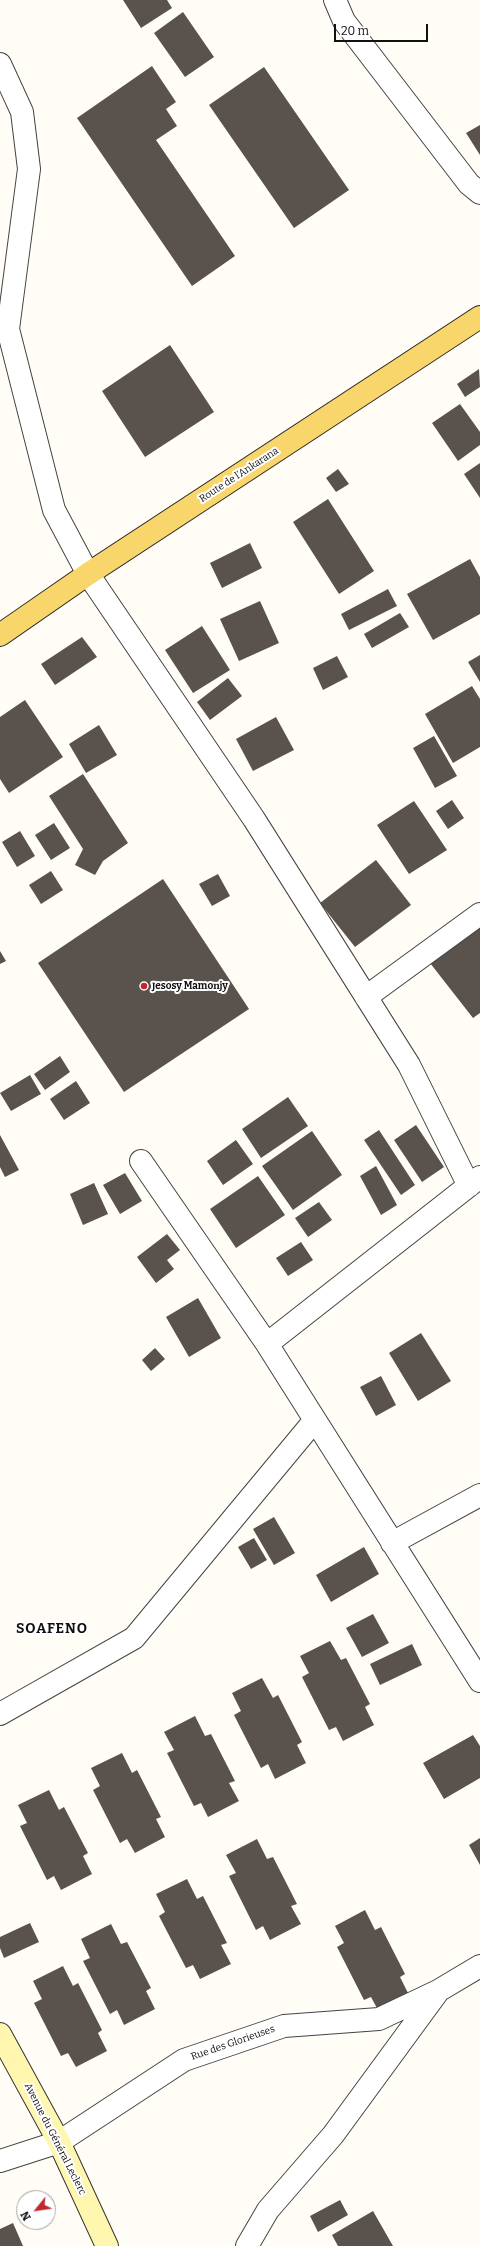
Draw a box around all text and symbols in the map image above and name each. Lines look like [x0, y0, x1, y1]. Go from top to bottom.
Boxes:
scale bar [336, 16, 430, 42]
text: 20 m [341, 24, 369, 38]
street label: Route de l'Ankarana [197, 445, 281, 505]
place label: Jesosy Mamonjy [152, 980, 228, 992]
marker: Jesosy Mamonjy [139, 981, 149, 991]
district label: SOAFENO [16, 1621, 88, 1637]
street label: Rue des Glorieuses [189, 2023, 277, 2063]
street label: Avenue du Général Leclerc [22, 2081, 88, 2197]
north arrow [16, 2190, 56, 2230]
text: N [18, 2209, 34, 2223]

